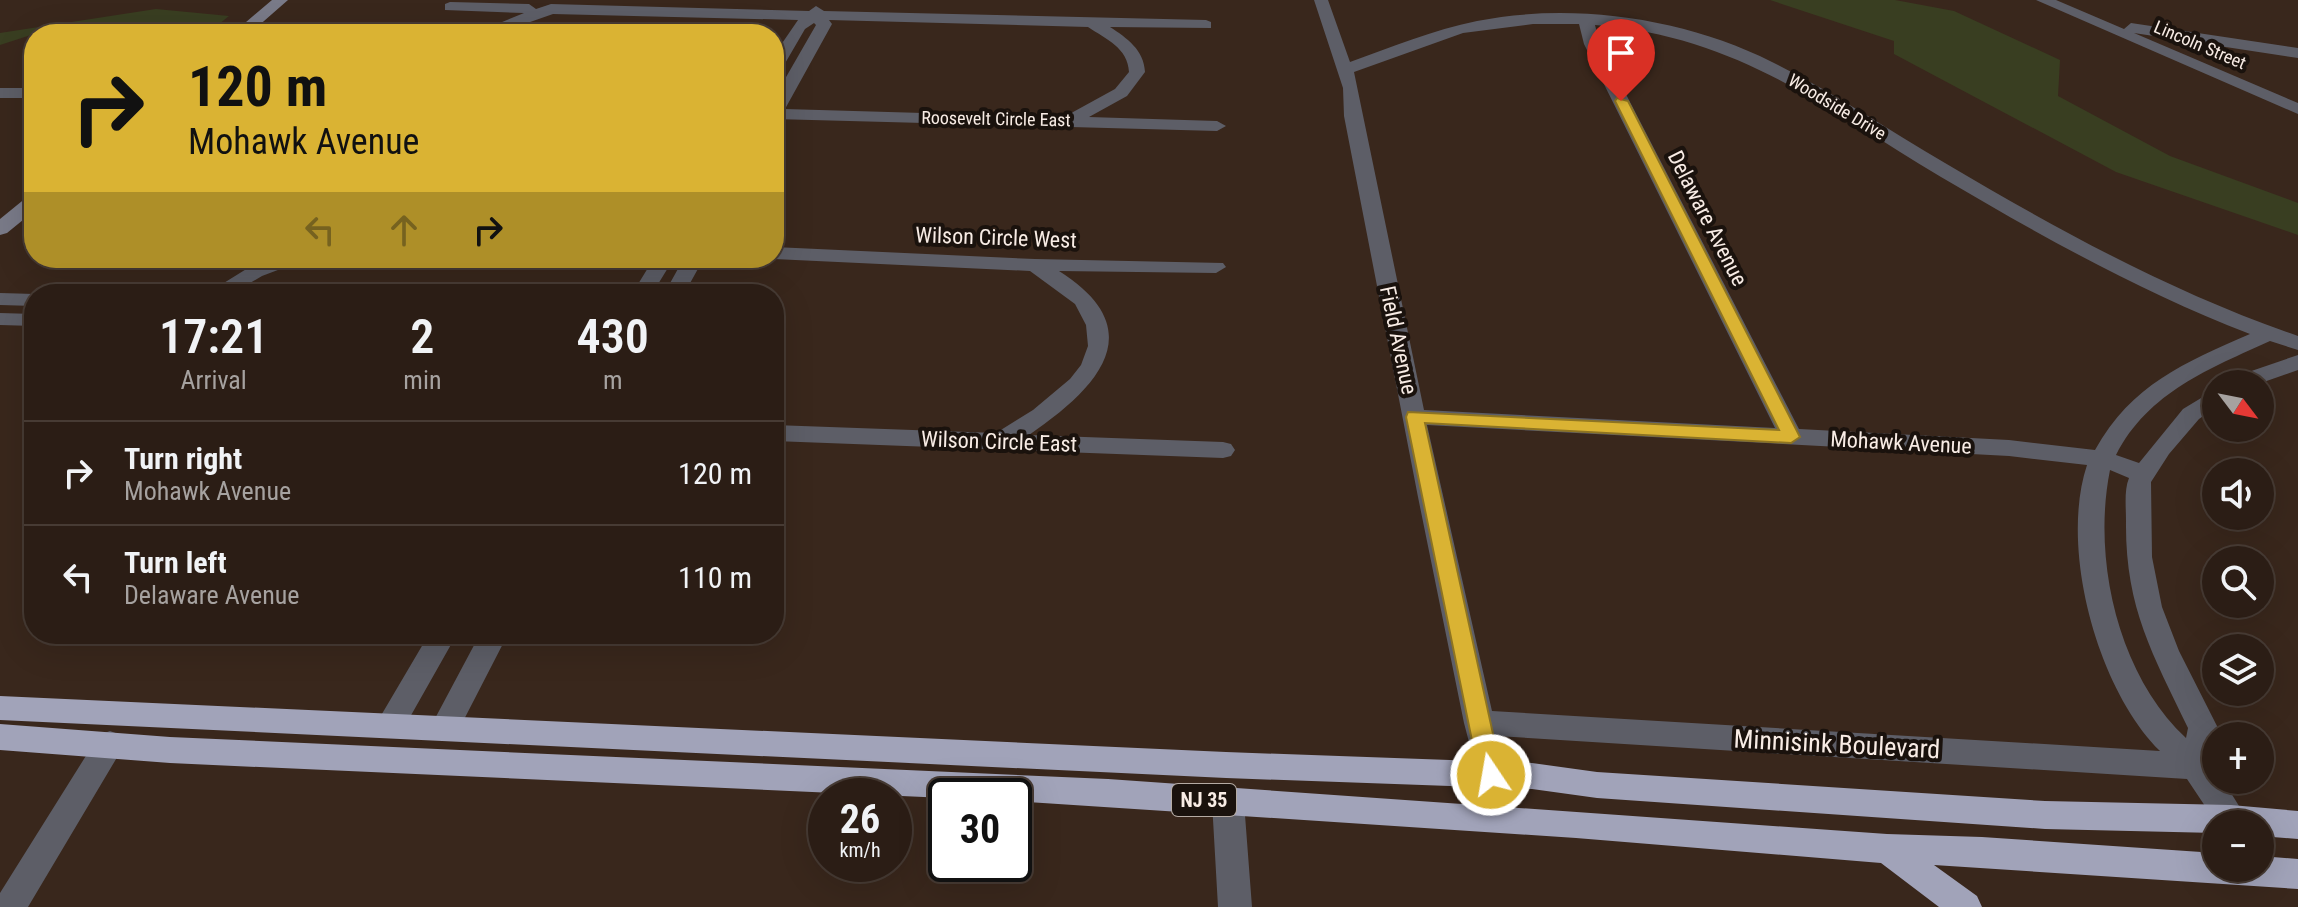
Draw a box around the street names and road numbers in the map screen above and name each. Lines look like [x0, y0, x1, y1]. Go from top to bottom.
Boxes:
street label: Lincoln Street [2151, 16, 2249, 73]
street label: Woodside Drive [1785, 69, 1890, 144]
street label: Roosevelt Circle East [921, 107, 1071, 130]
street label: Delaware Avenue [1663, 146, 1752, 290]
street label: Wilson Circle West [915, 222, 1077, 253]
street label: Field Avenue [1375, 284, 1422, 397]
street label: Wilson Circle East [920, 426, 1077, 457]
street label: Mohawk Avenue [1830, 426, 1972, 459]
street label: Minnisink Boulevard [1733, 724, 1941, 764]
road number: NJ 35 [1172, 784, 1236, 816]

